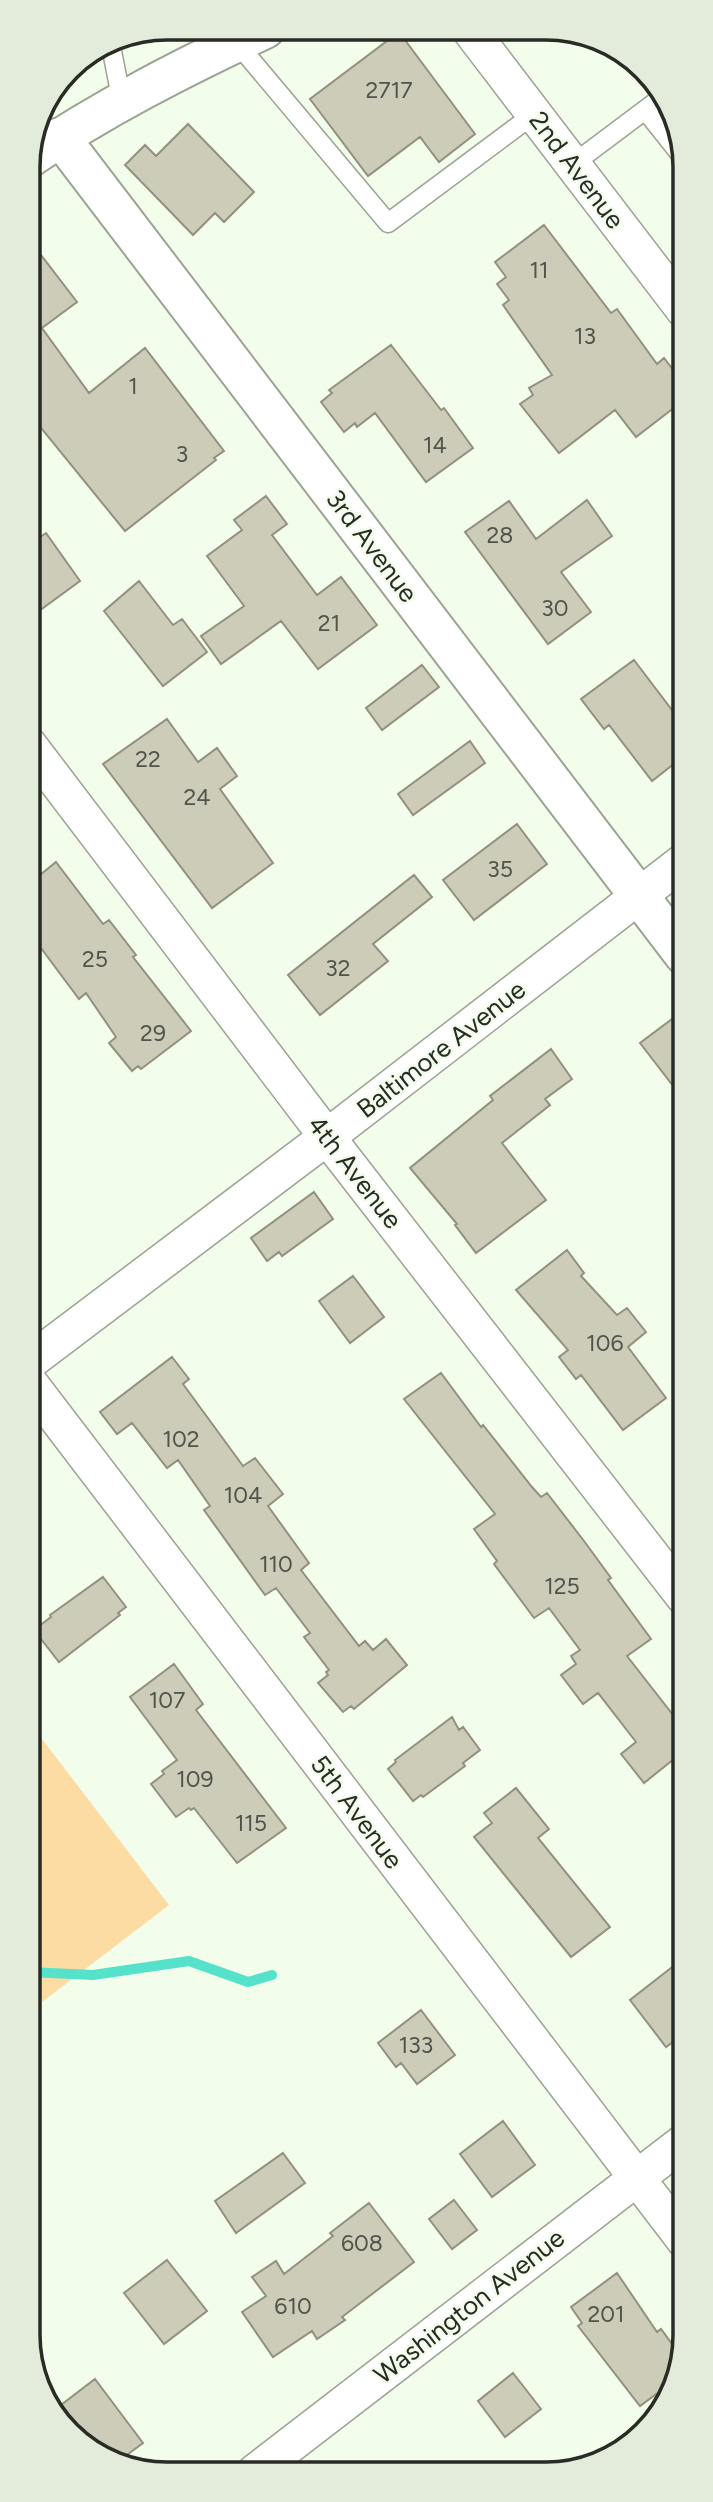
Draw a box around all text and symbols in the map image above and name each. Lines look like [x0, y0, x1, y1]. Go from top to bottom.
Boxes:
house number: 2717 [365, 76, 413, 104]
street label: 2nd Avenue [523, 105, 631, 235]
house number: 11 [530, 256, 549, 284]
house number: 13 [574, 322, 596, 350]
house number: 1 [128, 372, 138, 400]
house number: 14 [423, 431, 447, 459]
house number: 3 [176, 440, 188, 468]
street label: 3rd Avenue [319, 483, 425, 609]
house number: 28 [487, 521, 513, 549]
house number: 30 [541, 594, 569, 622]
house number: 21 [318, 609, 340, 637]
house number: 22 [135, 745, 161, 773]
house number: 24 [183, 783, 211, 811]
house number: 35 [487, 855, 513, 883]
house number: 25 [82, 945, 108, 973]
house number: 32 [325, 954, 351, 982]
street label: Baltimore Avenue [350, 973, 532, 1125]
house number: 29 [140, 1019, 166, 1047]
street label: 4th Avenue [301, 1109, 409, 1235]
house number: 106 [586, 1329, 624, 1357]
house number: 102 [162, 1425, 200, 1453]
house number: 104 [224, 1481, 262, 1509]
house number: 110 [259, 1550, 293, 1578]
house number: 125 [544, 1572, 580, 1600]
house number: 107 [149, 1686, 185, 1714]
street label: 5th Avenue [304, 1749, 410, 1875]
house number: 109 [176, 1765, 214, 1793]
house number: 115 [235, 1809, 267, 1837]
house number: 133 [399, 2031, 433, 2059]
street label: Washington Avenue [367, 2222, 571, 2390]
house number: 608 [341, 2229, 383, 2257]
house number: 610 [274, 2292, 312, 2320]
house number: 201 [587, 2300, 625, 2328]

